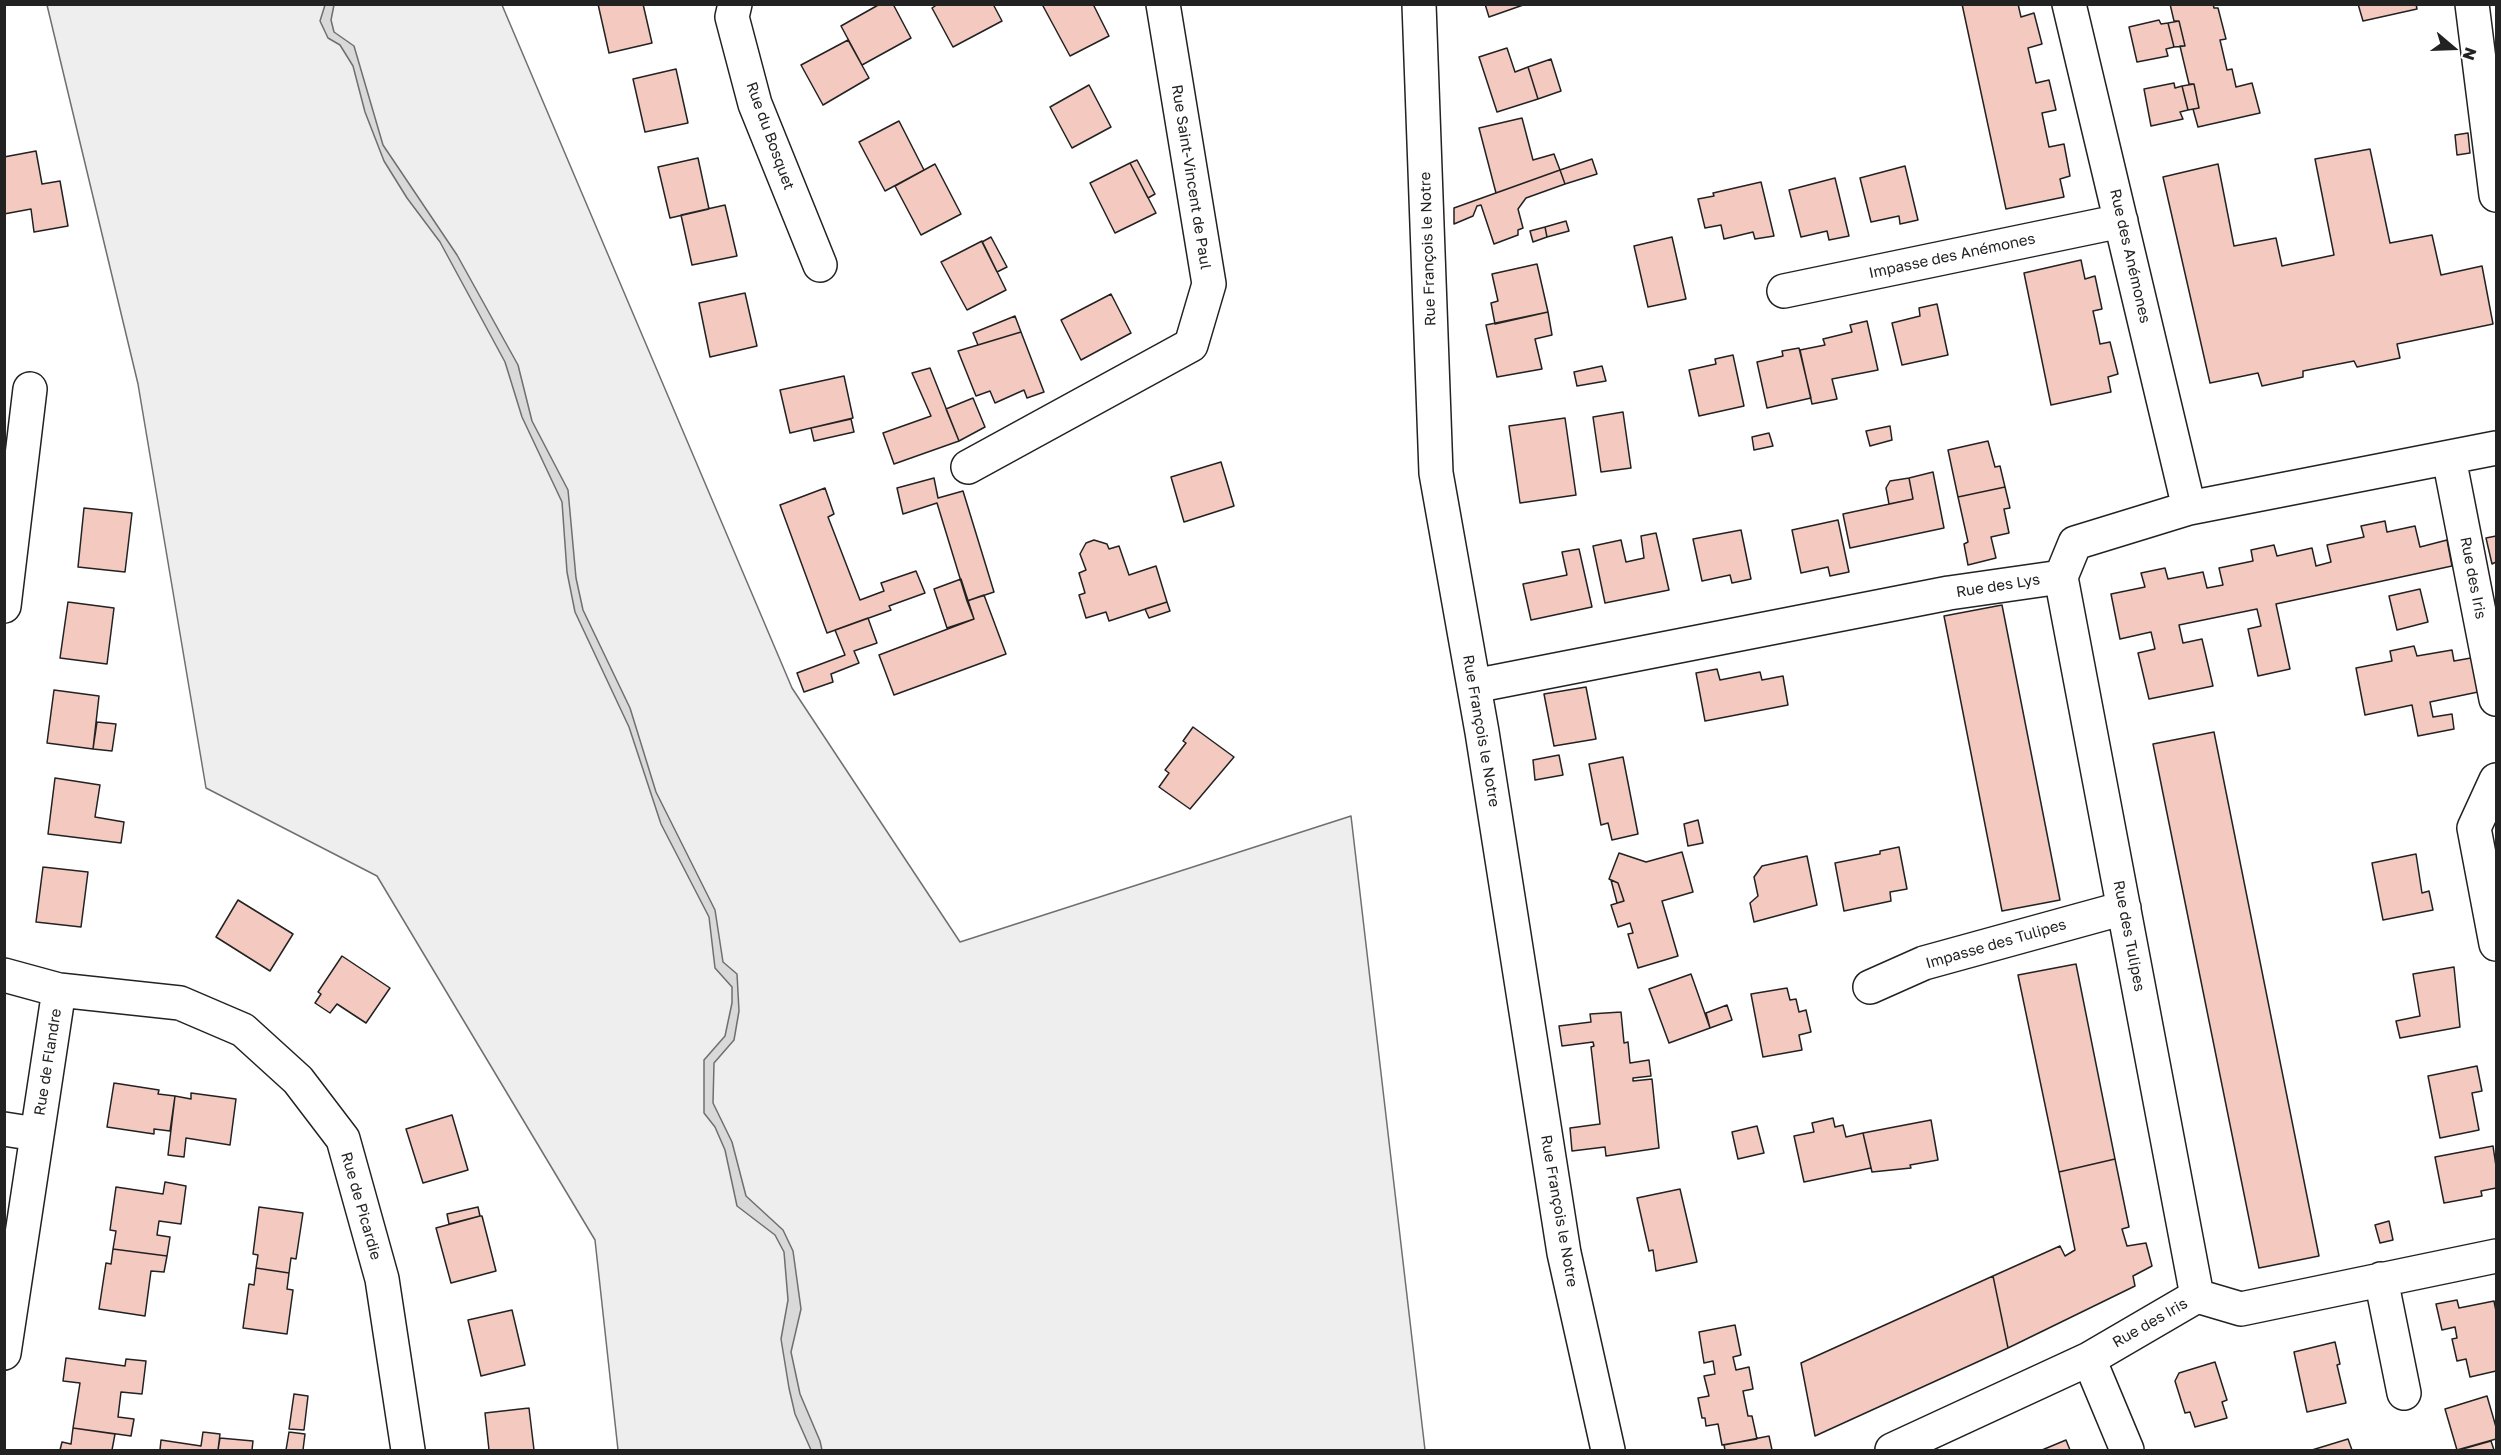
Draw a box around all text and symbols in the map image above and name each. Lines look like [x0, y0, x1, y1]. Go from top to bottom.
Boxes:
north arrow [2423, 18, 2483, 78]
text: N [2459, 45, 2481, 63]
street label: Rue du Bosquet [742, 80, 798, 192]
street label: Rue Saint-Vincent de Paul [1168, 83, 1214, 271]
street label: Rue François le Notre [1416, 171, 1440, 327]
street label: Rue des Anémones [2106, 187, 2154, 325]
street label: Impasse des Anémones [1867, 230, 2037, 282]
street label: Rue des Iris [2456, 535, 2490, 621]
street label: Rue des Lys [1955, 570, 2041, 602]
street label: Rue François le Notre [1459, 653, 1503, 809]
street label: Rue des Tulipes [2109, 879, 2149, 993]
street label: Impasse des Tulipes [1924, 915, 2068, 973]
street label: Rue de Flandre [31, 1007, 65, 1117]
street label: Rue François le Notre [1537, 1133, 1581, 1289]
street label: Rue de Picardie [337, 1150, 385, 1262]
street label: Rue des Iris [2109, 1294, 2191, 1352]

